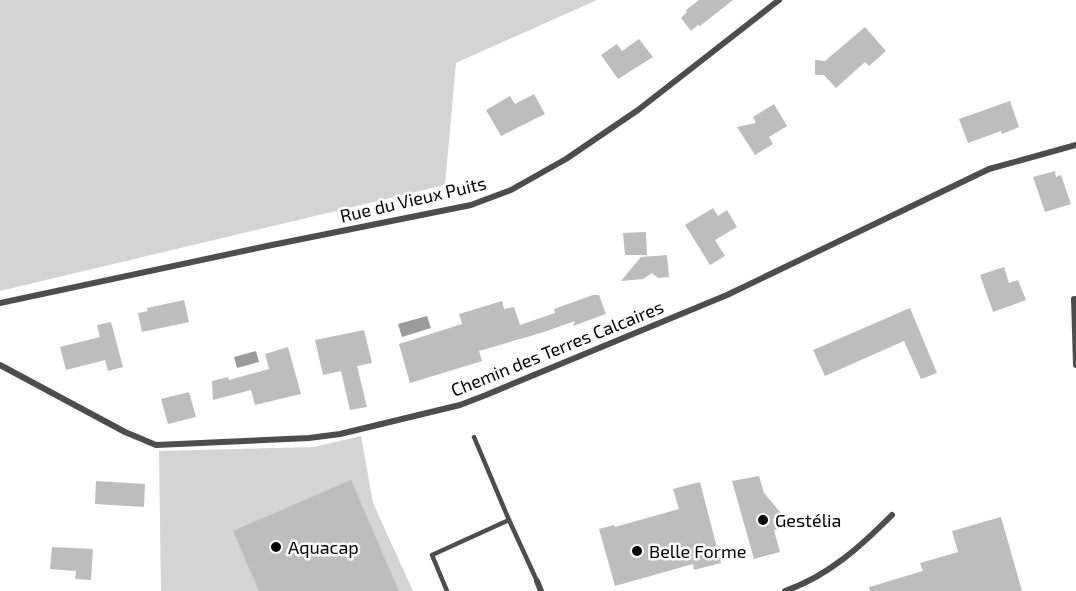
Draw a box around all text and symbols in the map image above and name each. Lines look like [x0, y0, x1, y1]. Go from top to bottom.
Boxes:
street label: Rue du Vieux Puits [338, 171, 488, 227]
street label: Chemin des Terres Calcaires [447, 295, 667, 401]
place label: Gestélia [775, 509, 841, 531]
marker: Gestélia [756, 513, 770, 527]
place label: Aquacap [288, 536, 359, 558]
marker: Aquacap [269, 540, 283, 554]
place label: Belle Forme [649, 540, 747, 562]
marker: Belle Forme [630, 544, 644, 558]

